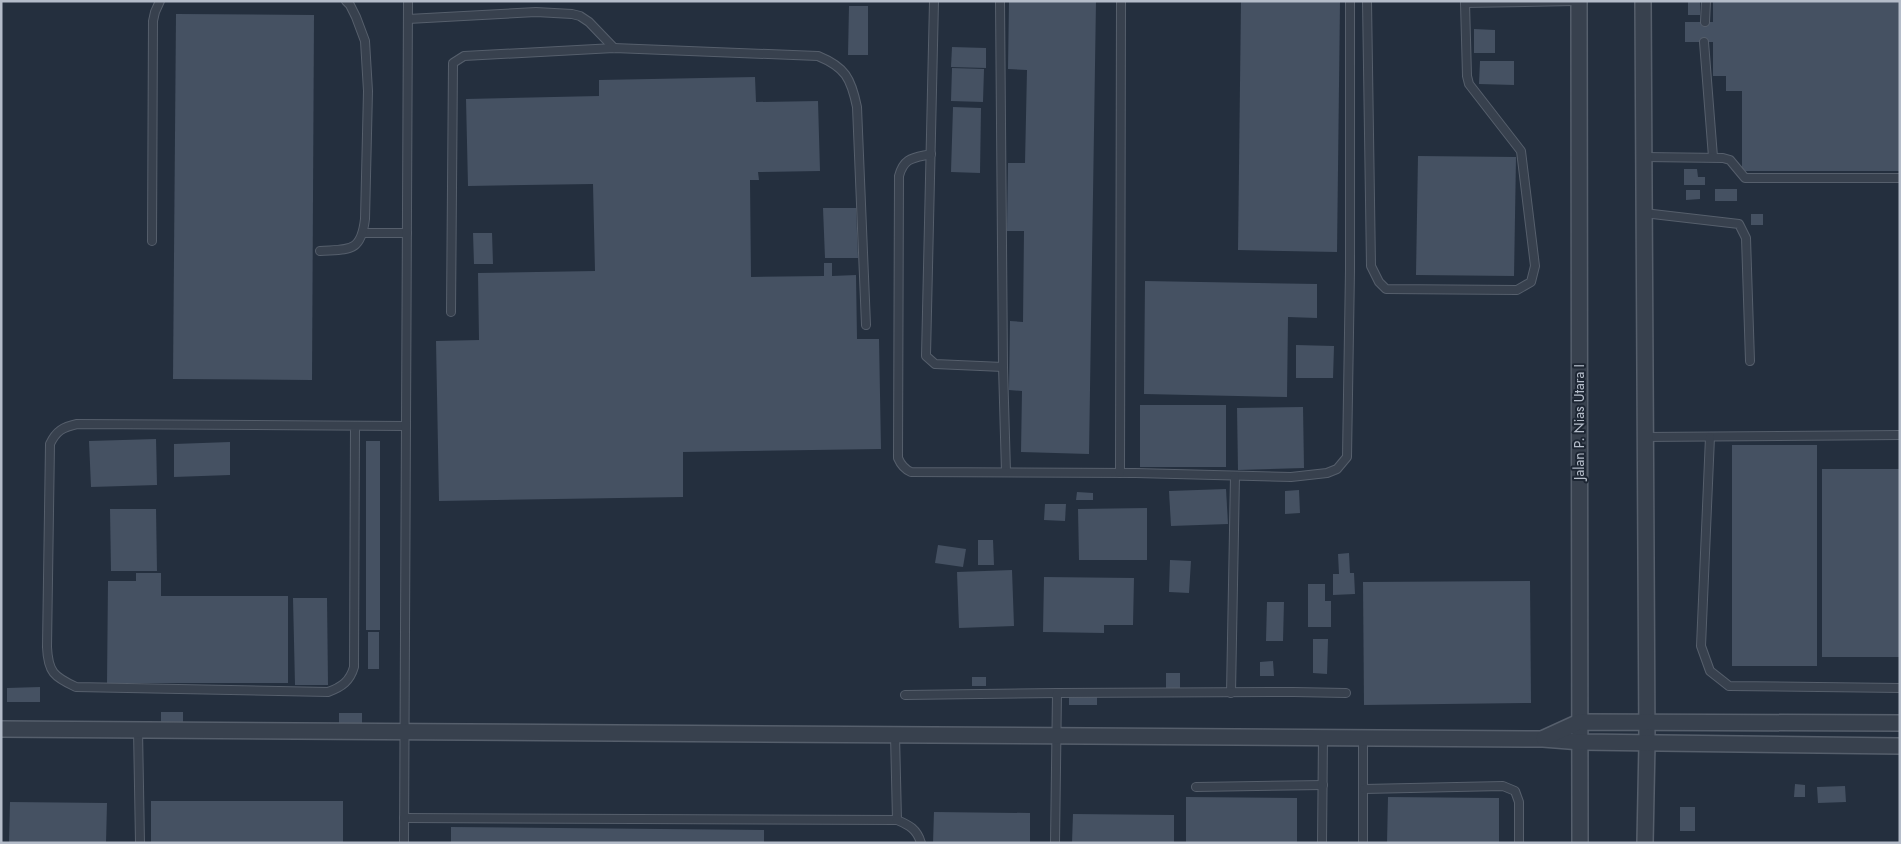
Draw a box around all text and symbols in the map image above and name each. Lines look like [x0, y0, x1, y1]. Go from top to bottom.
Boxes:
street label: Jalan P. Nias Utara I [1569, 364, 1589, 482]

